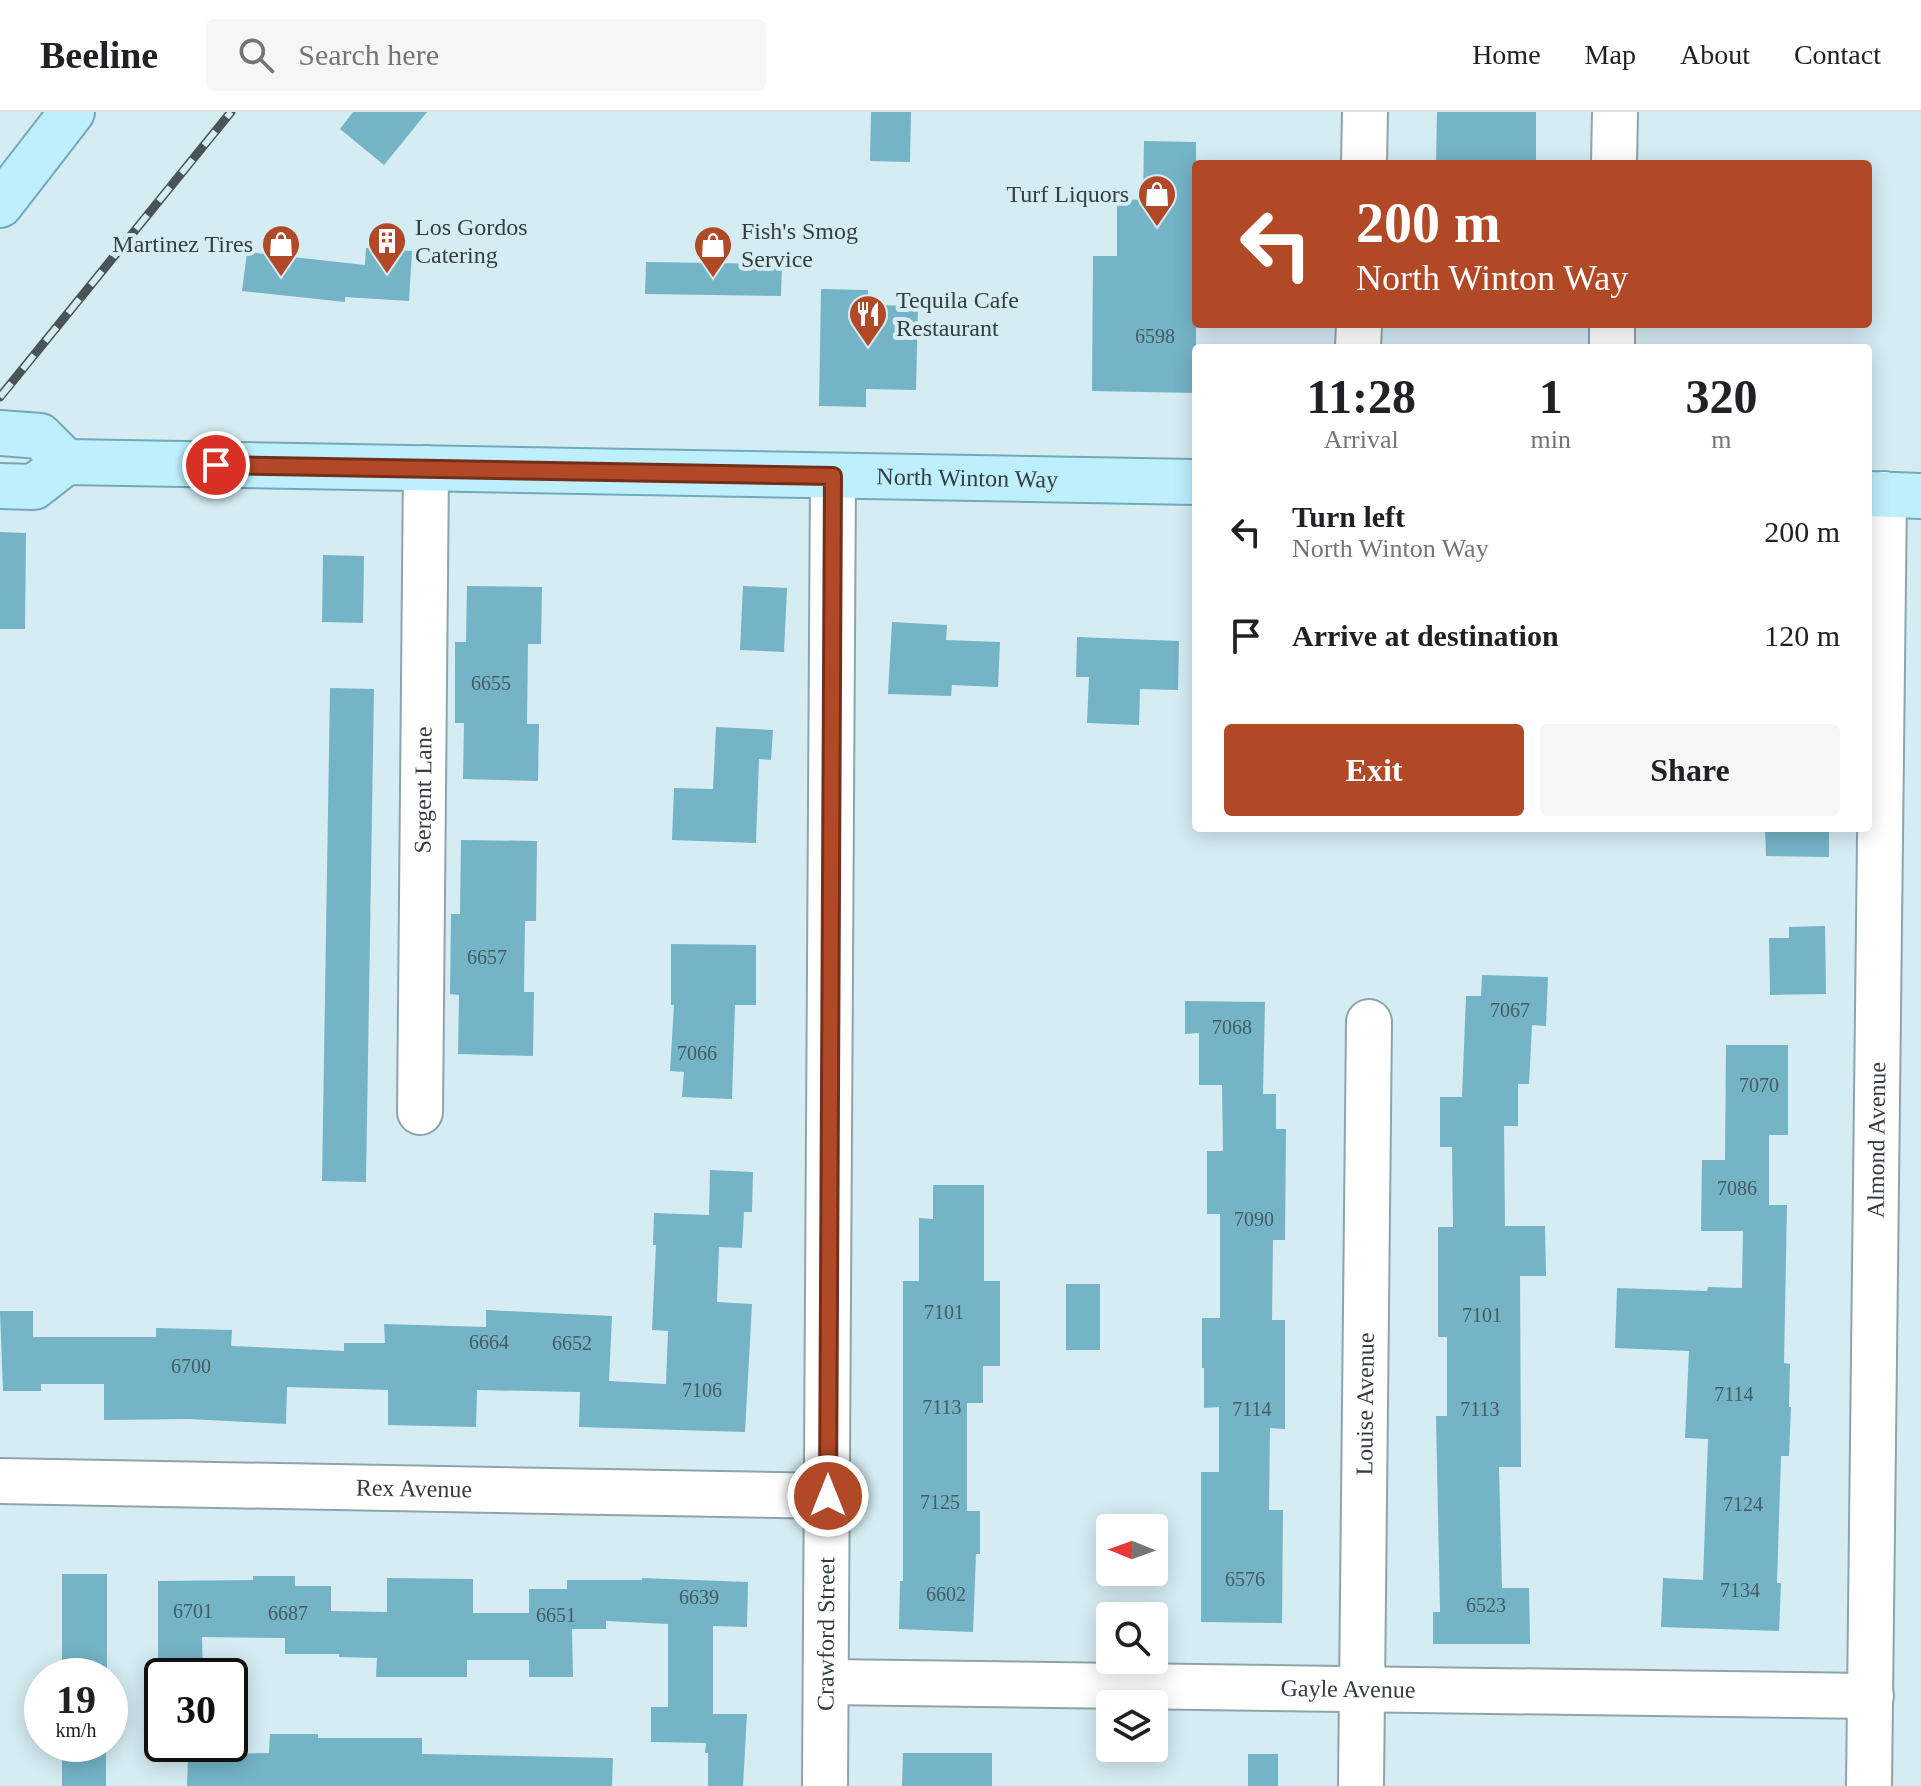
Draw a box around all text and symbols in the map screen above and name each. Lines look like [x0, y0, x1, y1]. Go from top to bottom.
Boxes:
search box [206, 19, 766, 91]
icon: search [234, 33, 278, 77]
text: Beeline [40, 34, 158, 76]
text: Search here [298, 38, 439, 71]
text: Home [1472, 39, 1541, 70]
text: Map [1585, 39, 1636, 70]
text: About [1680, 39, 1750, 70]
text: Contact [1794, 39, 1881, 70]
shop icon: Turf Liquors [1136, 173, 1178, 228]
place label: Turf Liquors [1007, 181, 1129, 207]
icon: left [1224, 192, 1328, 296]
text: 200 m [1356, 192, 1501, 254]
place label: Los Gordos Catering [415, 214, 528, 268]
place label: Fish's Smog Service [741, 218, 858, 272]
building icon: Los Gordos Catering [366, 220, 408, 275]
shop icon: Martinez Tires [260, 223, 302, 278]
shop icon: Fish's Smog Service [692, 224, 734, 279]
place label: Martinez Tires [112, 231, 253, 257]
text: North Winton Way [1356, 258, 1628, 298]
place label: Tequila Cafe Restaurant [896, 287, 1019, 341]
restaurant icon: Tequila Cafe Restaurant [847, 293, 889, 348]
house number: 6598 [1135, 325, 1175, 347]
text: 11:28 [1307, 370, 1416, 423]
text: 1 [1539, 370, 1563, 423]
text: 320 [1685, 370, 1757, 423]
text: Arrival [1324, 425, 1399, 454]
text: min [1530, 425, 1571, 454]
text: m [1711, 425, 1732, 454]
pin [182, 431, 250, 499]
icon: arrive [194, 443, 238, 487]
street label: North Winton Way [876, 463, 1058, 493]
text: Turn left [1292, 500, 1405, 533]
icon: left [1224, 510, 1268, 554]
text: 200 m [1764, 515, 1840, 548]
text: North Winton Way [1292, 534, 1489, 563]
icon: arrive [1224, 614, 1268, 658]
text: Arrive at destination [1292, 619, 1559, 652]
text: 120 m [1764, 619, 1840, 652]
house number: 6655 [471, 672, 511, 694]
button: Exit [1224, 724, 1524, 816]
button: Share [1540, 724, 1840, 816]
street label: Sergent Lane [409, 726, 437, 854]
house number: 6657 [467, 946, 507, 968]
house number: 7067 [1490, 999, 1530, 1021]
house number: 7068 [1212, 1016, 1252, 1038]
house number: 7066 [677, 1042, 717, 1064]
street label: Almond Avenue [1863, 1062, 1890, 1218]
house number: 7070 [1739, 1074, 1779, 1096]
house number: 7086 [1717, 1177, 1757, 1199]
house number: 7090 [1234, 1208, 1274, 1230]
house number: 7101 [924, 1301, 964, 1323]
house number: 7101 [1462, 1304, 1502, 1326]
house number: 6664 [469, 1331, 509, 1353]
house number: 6652 [552, 1332, 592, 1354]
street label: Louise Avenue [1351, 1332, 1379, 1476]
house number: 6700 [171, 1355, 211, 1377]
house number: 7106 [682, 1379, 722, 1401]
house number: 7114 [1714, 1383, 1754, 1405]
house number: 7113 [922, 1396, 962, 1418]
house number: 7114 [1232, 1398, 1272, 1420]
house number: 7113 [1460, 1398, 1500, 1420]
position arrow [786, 1454, 870, 1538]
street label: Rex Avenue [356, 1474, 472, 1503]
house number: 7125 [920, 1491, 960, 1513]
house number: 7124 [1723, 1493, 1763, 1515]
north arrow [1096, 1514, 1168, 1586]
map controls [1096, 1514, 1168, 1762]
street label: Crawford Street [812, 1557, 839, 1711]
house number: 6576 [1225, 1568, 1265, 1590]
house number: 7134 [1720, 1579, 1760, 1601]
house number: 6602 [926, 1583, 966, 1605]
house number: 6639 [679, 1586, 719, 1608]
house number: 6523 [1466, 1594, 1506, 1616]
house number: 6701 [173, 1600, 213, 1622]
house number: 6687 [268, 1602, 308, 1624]
button: search [1096, 1602, 1168, 1674]
house number: 6651 [536, 1604, 576, 1626]
speed limit sign: 30 [144, 1658, 248, 1762]
street label: Gayle Avenue [1280, 1675, 1416, 1703]
text: 19 [56, 1677, 96, 1722]
button: layers [1096, 1690, 1168, 1762]
text: km/h [55, 1719, 97, 1741]

